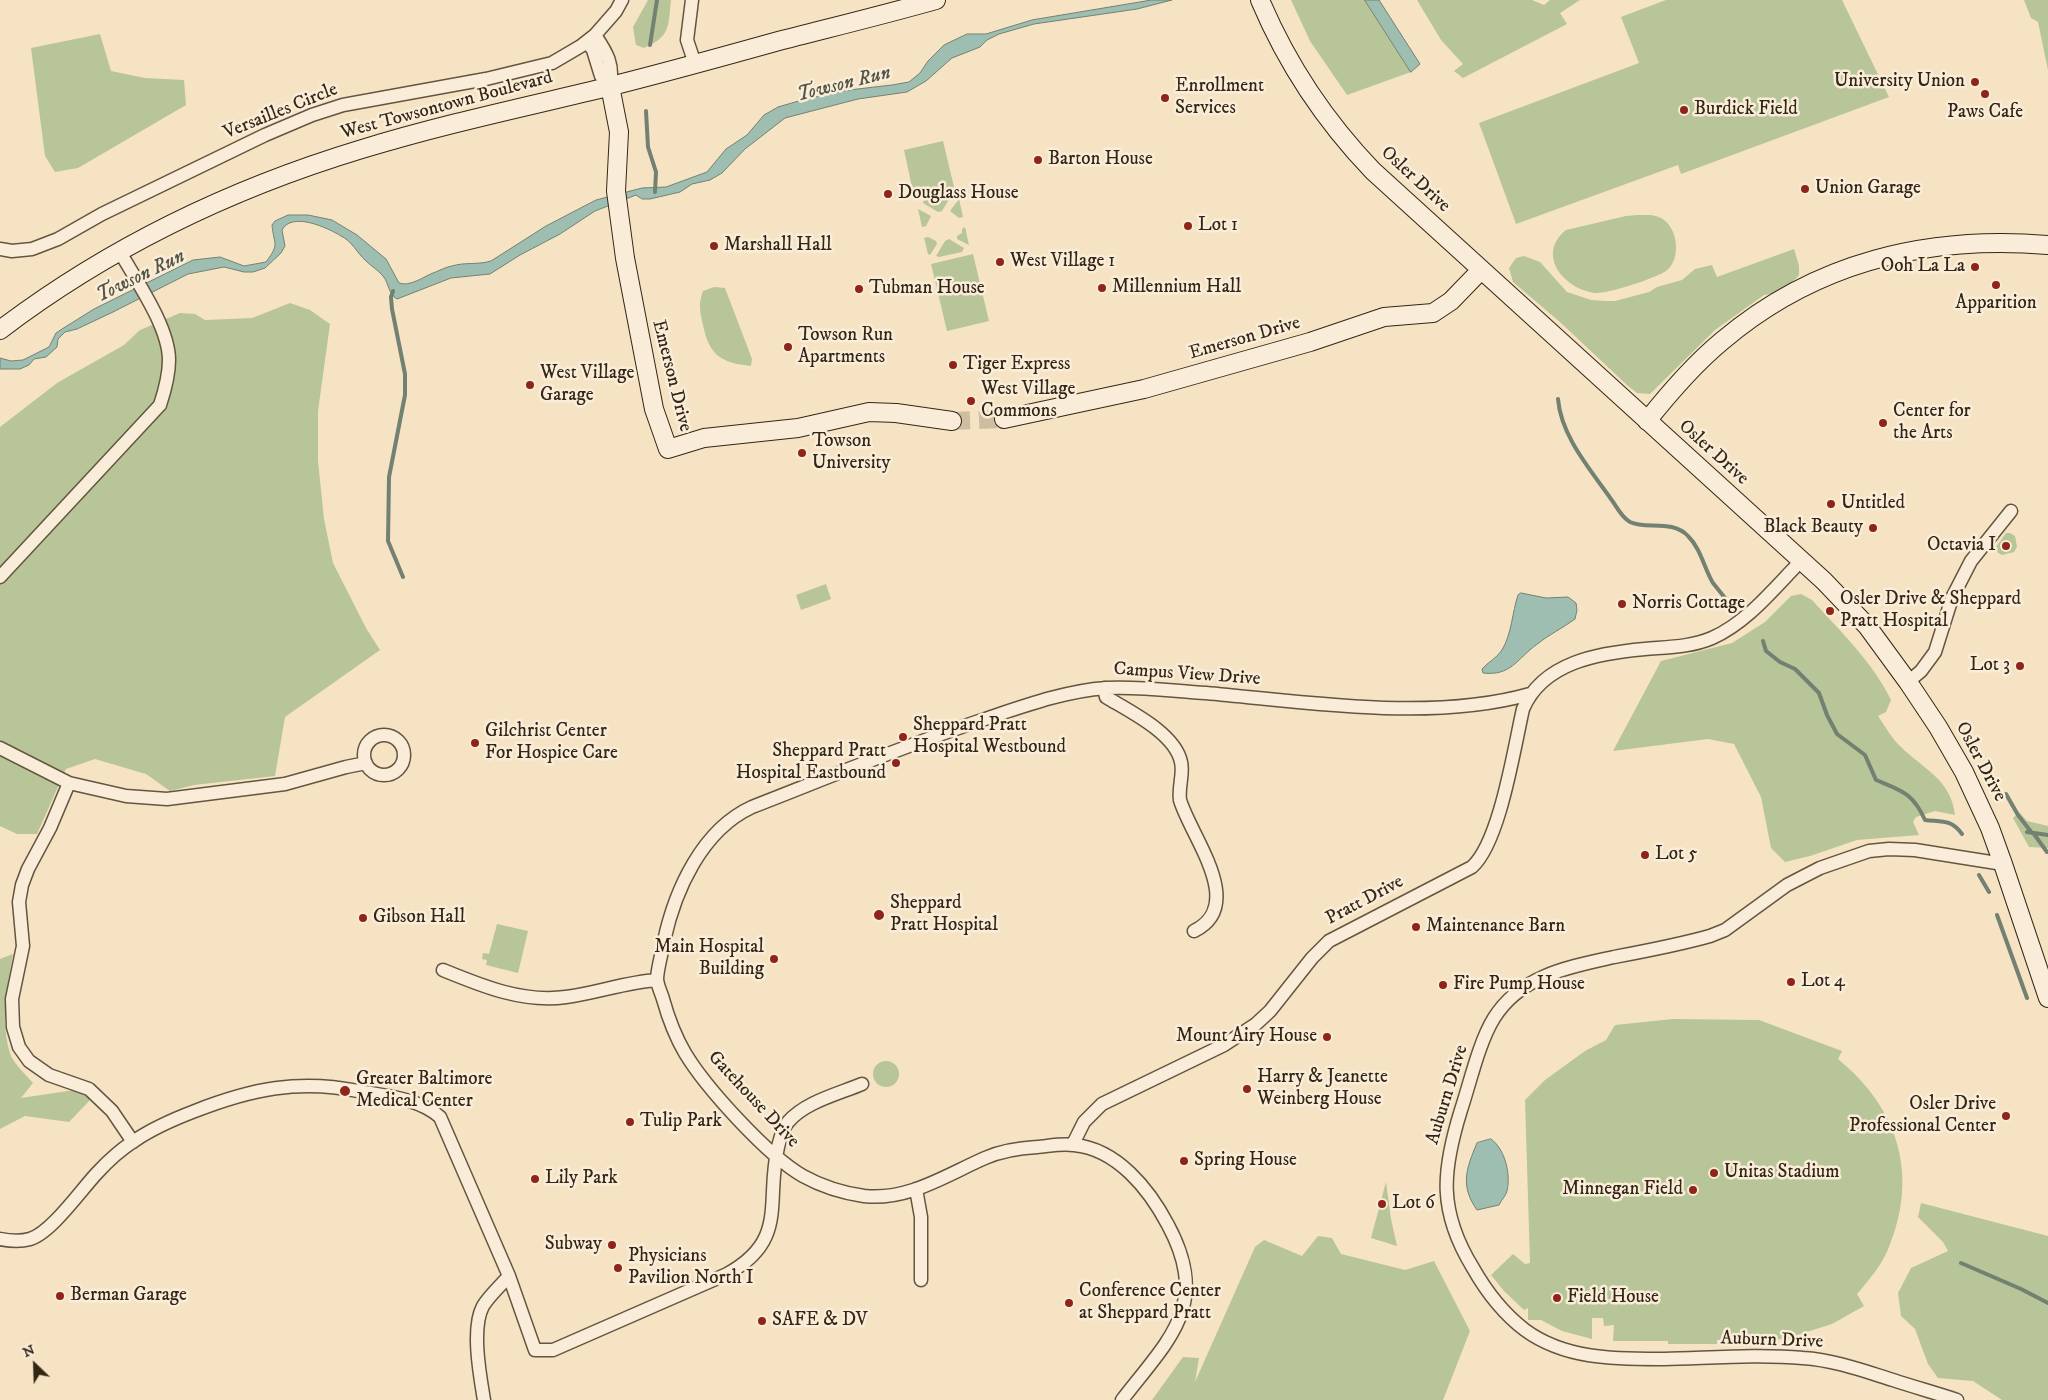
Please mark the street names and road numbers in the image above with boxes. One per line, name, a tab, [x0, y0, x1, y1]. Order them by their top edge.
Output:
street label: West Towsontown Boulevard	[339, 67, 555, 145]
street label: Versailles Circle	[221, 79, 341, 145]
street label: Osler Drive	[1375, 142, 1455, 218]
street label: Emerson Drive	[1187, 312, 1303, 366]
street label: Emerson Drive	[646, 318, 696, 434]
street label: Osler Drive	[1673, 416, 1753, 490]
street label: Campus View Drive	[1113, 658, 1261, 692]
street label: Osler Drive	[1950, 718, 2010, 806]
street label: Pratt Drive	[1322, 871, 1408, 931]
street label: Auburn Drive	[1422, 1043, 1474, 1147]
street label: Gatehouse Drive	[702, 1047, 804, 1153]
street label: Auburn Drive	[1720, 1328, 1824, 1354]

